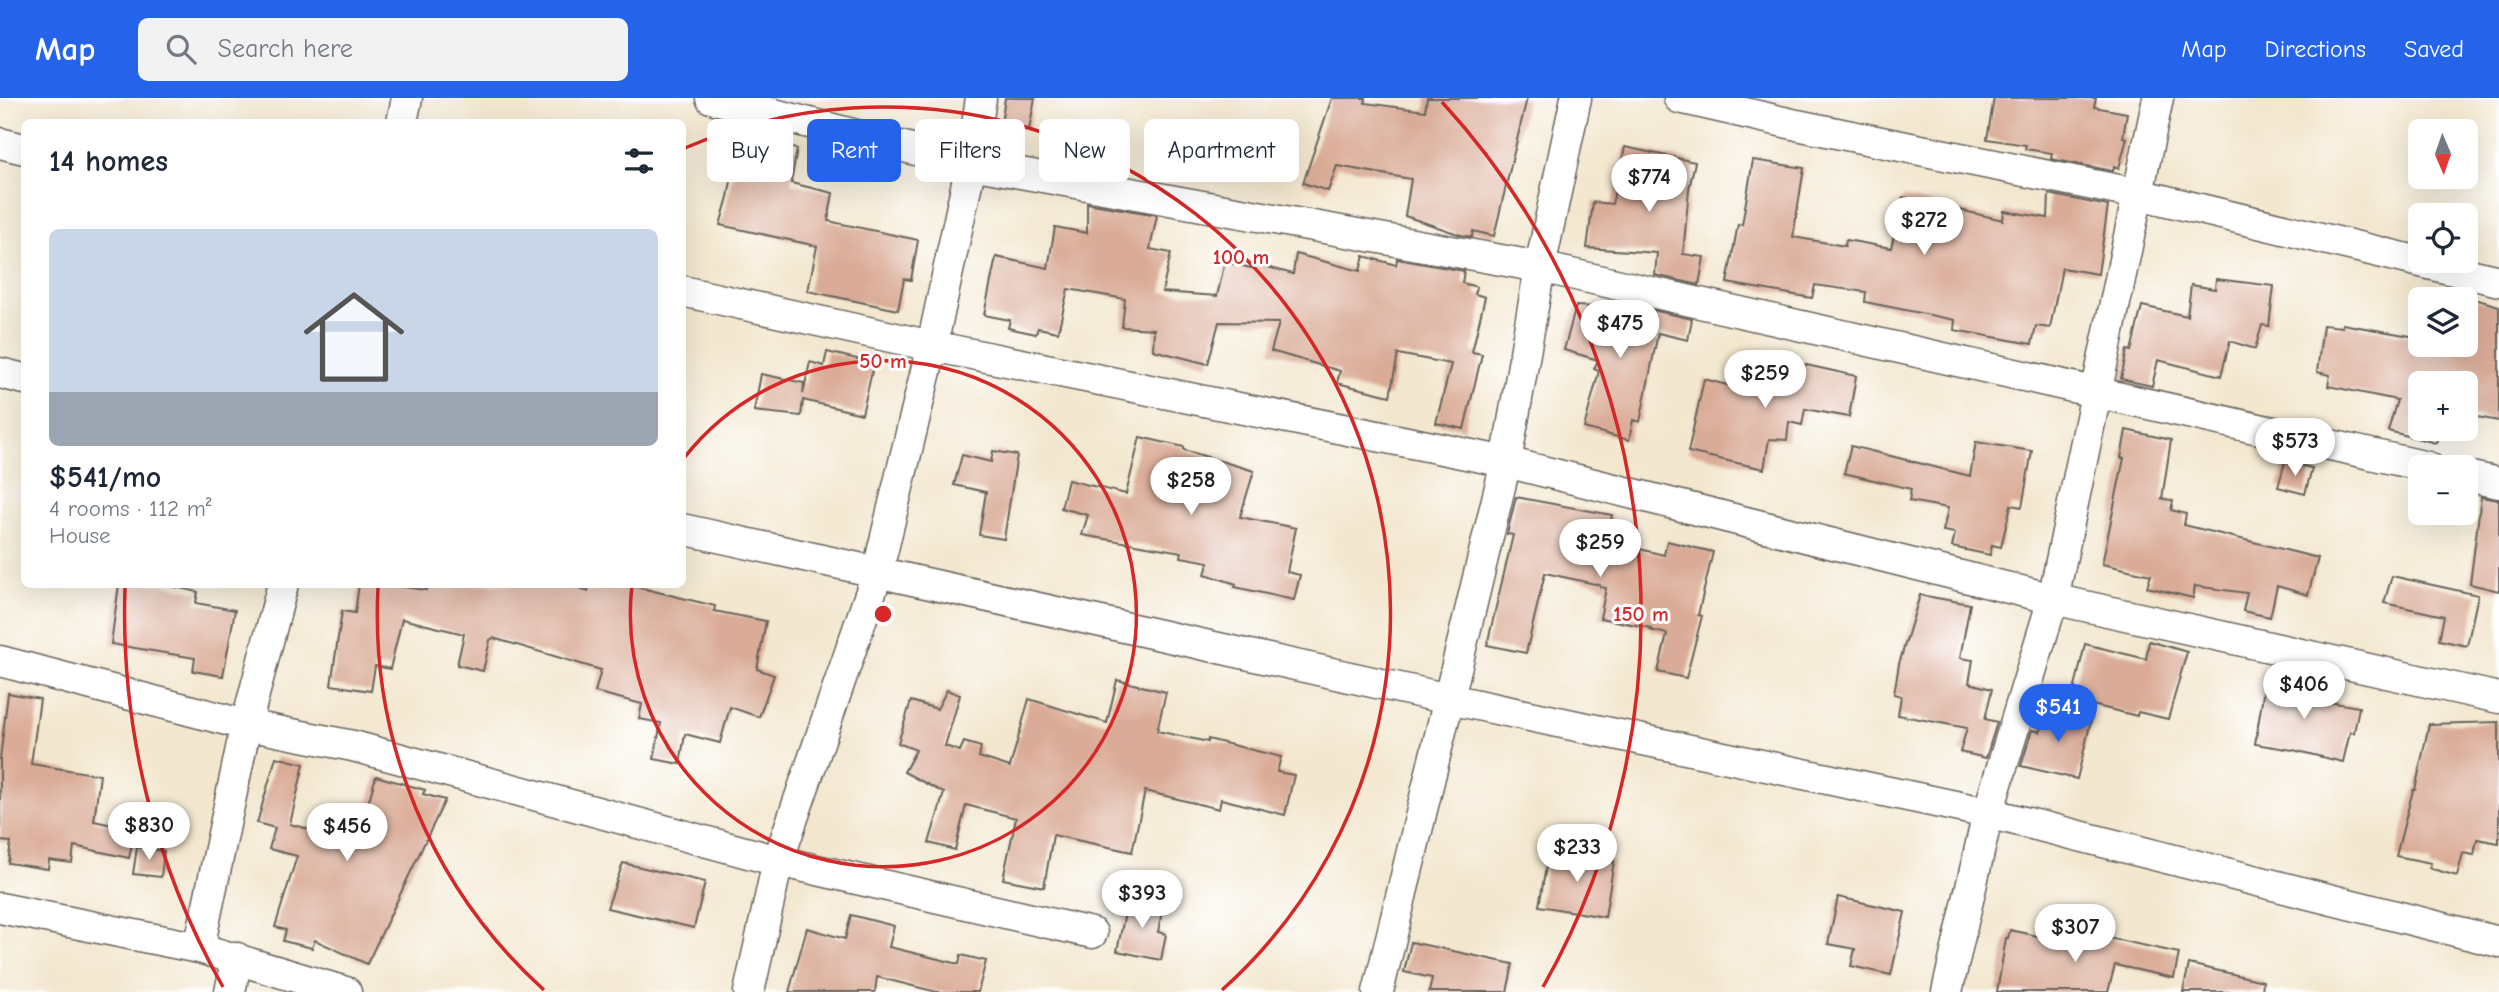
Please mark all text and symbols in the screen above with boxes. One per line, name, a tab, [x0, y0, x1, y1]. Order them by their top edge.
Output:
search box	[138, 18, 628, 81]
text: Map	[35, 30, 96, 68]
icon: search	[162, 30, 200, 68]
text: Search here	[218, 34, 353, 64]
text: Map	[2181, 35, 2227, 63]
text: Directions	[2265, 35, 2366, 63]
text: Saved	[2404, 35, 2464, 63]
chip: Buy	[707, 119, 793, 182]
chip: Rent	[807, 119, 901, 182]
chip: Filters	[915, 119, 1025, 182]
chip: New	[1039, 119, 1130, 182]
chip: Apartment	[1144, 119, 1299, 182]
north arrow	[2408, 119, 2478, 189]
map controls	[2408, 119, 2478, 525]
icon: filters	[620, 142, 658, 180]
text: 14 homes	[49, 144, 168, 179]
pin: $774	[1608, 155, 1690, 214]
text: $774	[1627, 163, 1671, 190]
pin: $272	[1883, 198, 1965, 257]
button: locate	[2408, 203, 2478, 273]
text: $272	[1901, 206, 1947, 233]
text: 100 m	[1213, 245, 1269, 269]
icon: home	[291, 274, 417, 400]
button: layers	[2408, 287, 2478, 357]
pin: $475	[1579, 300, 1661, 360]
text: $475	[1596, 309, 1644, 336]
text: 50 m	[859, 349, 907, 373]
pin: $259	[1724, 350, 1806, 410]
text: $259	[1740, 359, 1790, 386]
button: +	[2408, 371, 2478, 441]
pin: $573	[2254, 418, 2336, 478]
text: $573	[2271, 427, 2319, 454]
button: −	[2408, 455, 2478, 525]
pin: $258	[1150, 458, 1232, 517]
text: $541/mo	[49, 460, 161, 495]
text: $258	[1166, 466, 1216, 493]
text: 4 rooms · 112 m²	[49, 495, 212, 522]
pin: $259	[1559, 519, 1641, 579]
text: House	[49, 522, 111, 549]
text: $259	[1575, 528, 1625, 555]
centre of rings	[871, 602, 895, 626]
text: 150 m	[1613, 602, 1669, 626]
pin: $406	[2263, 662, 2345, 721]
text: $406	[2279, 670, 2329, 697]
pin: $541	[2017, 684, 2099, 744]
text: $541	[2035, 693, 2081, 720]
pin: $830	[108, 802, 190, 862]
pin: $456	[306, 804, 388, 863]
text: $830	[124, 811, 174, 838]
text: $456	[323, 812, 371, 839]
pin: $233	[1536, 824, 1618, 884]
text: $233	[1553, 833, 1601, 860]
pin: $393	[1101, 870, 1183, 930]
text: $393	[1118, 879, 1166, 906]
pin: $307	[2034, 904, 2116, 964]
text: $307	[2051, 913, 2099, 940]

